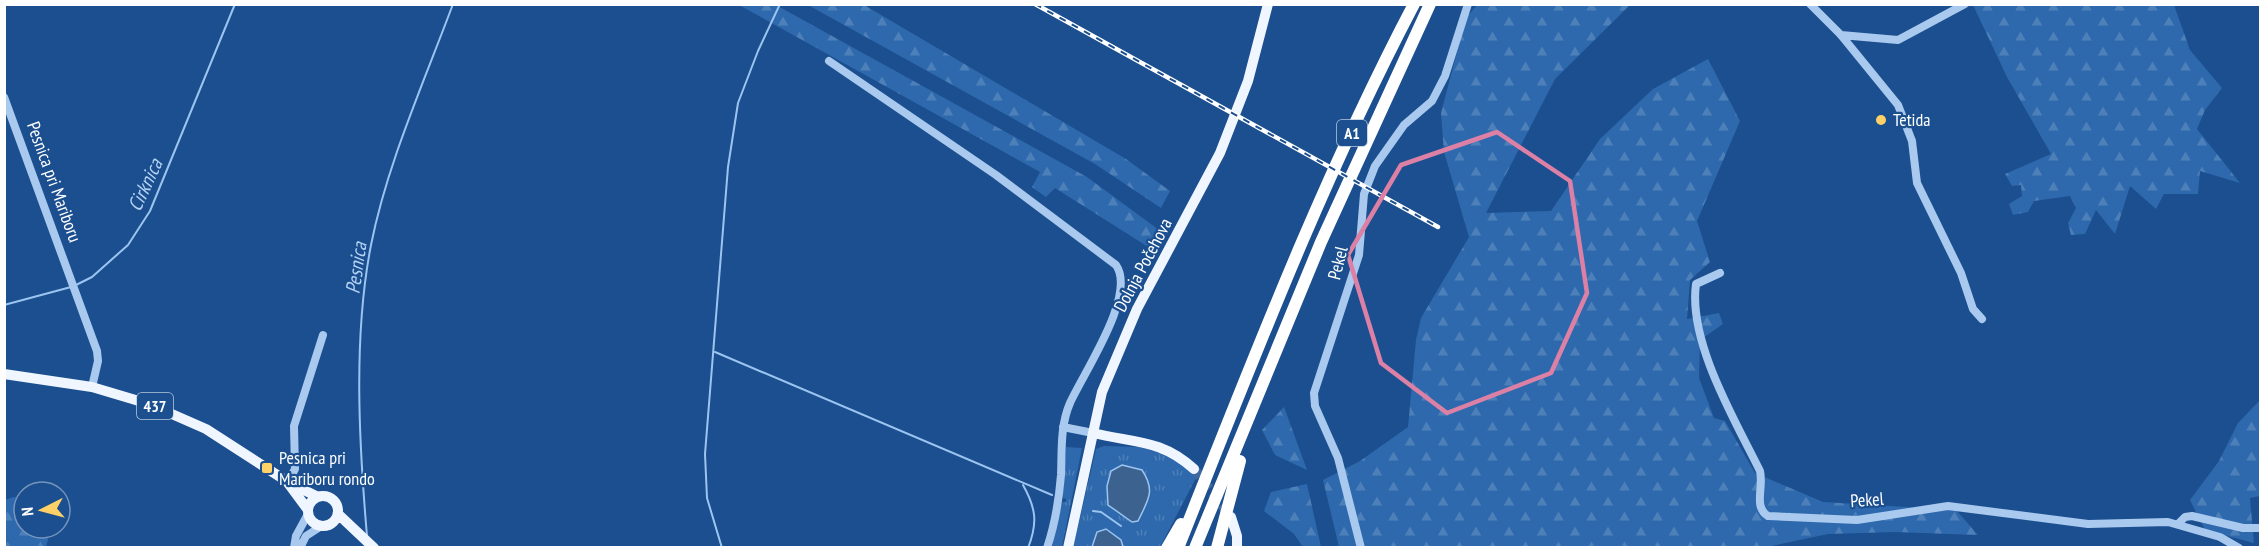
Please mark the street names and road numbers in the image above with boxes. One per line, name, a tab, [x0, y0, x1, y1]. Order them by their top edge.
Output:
street label: Pesnica pri Mariboru	[22, 118, 87, 245]
road number: A1	[1337, 120, 1367, 146]
street label: Dolnja Počehova	[1108, 214, 1177, 316]
street label: Pekel	[1322, 243, 1353, 282]
road number: 437	[137, 393, 173, 419]
street label: Pekel	[1849, 487, 1885, 512]

